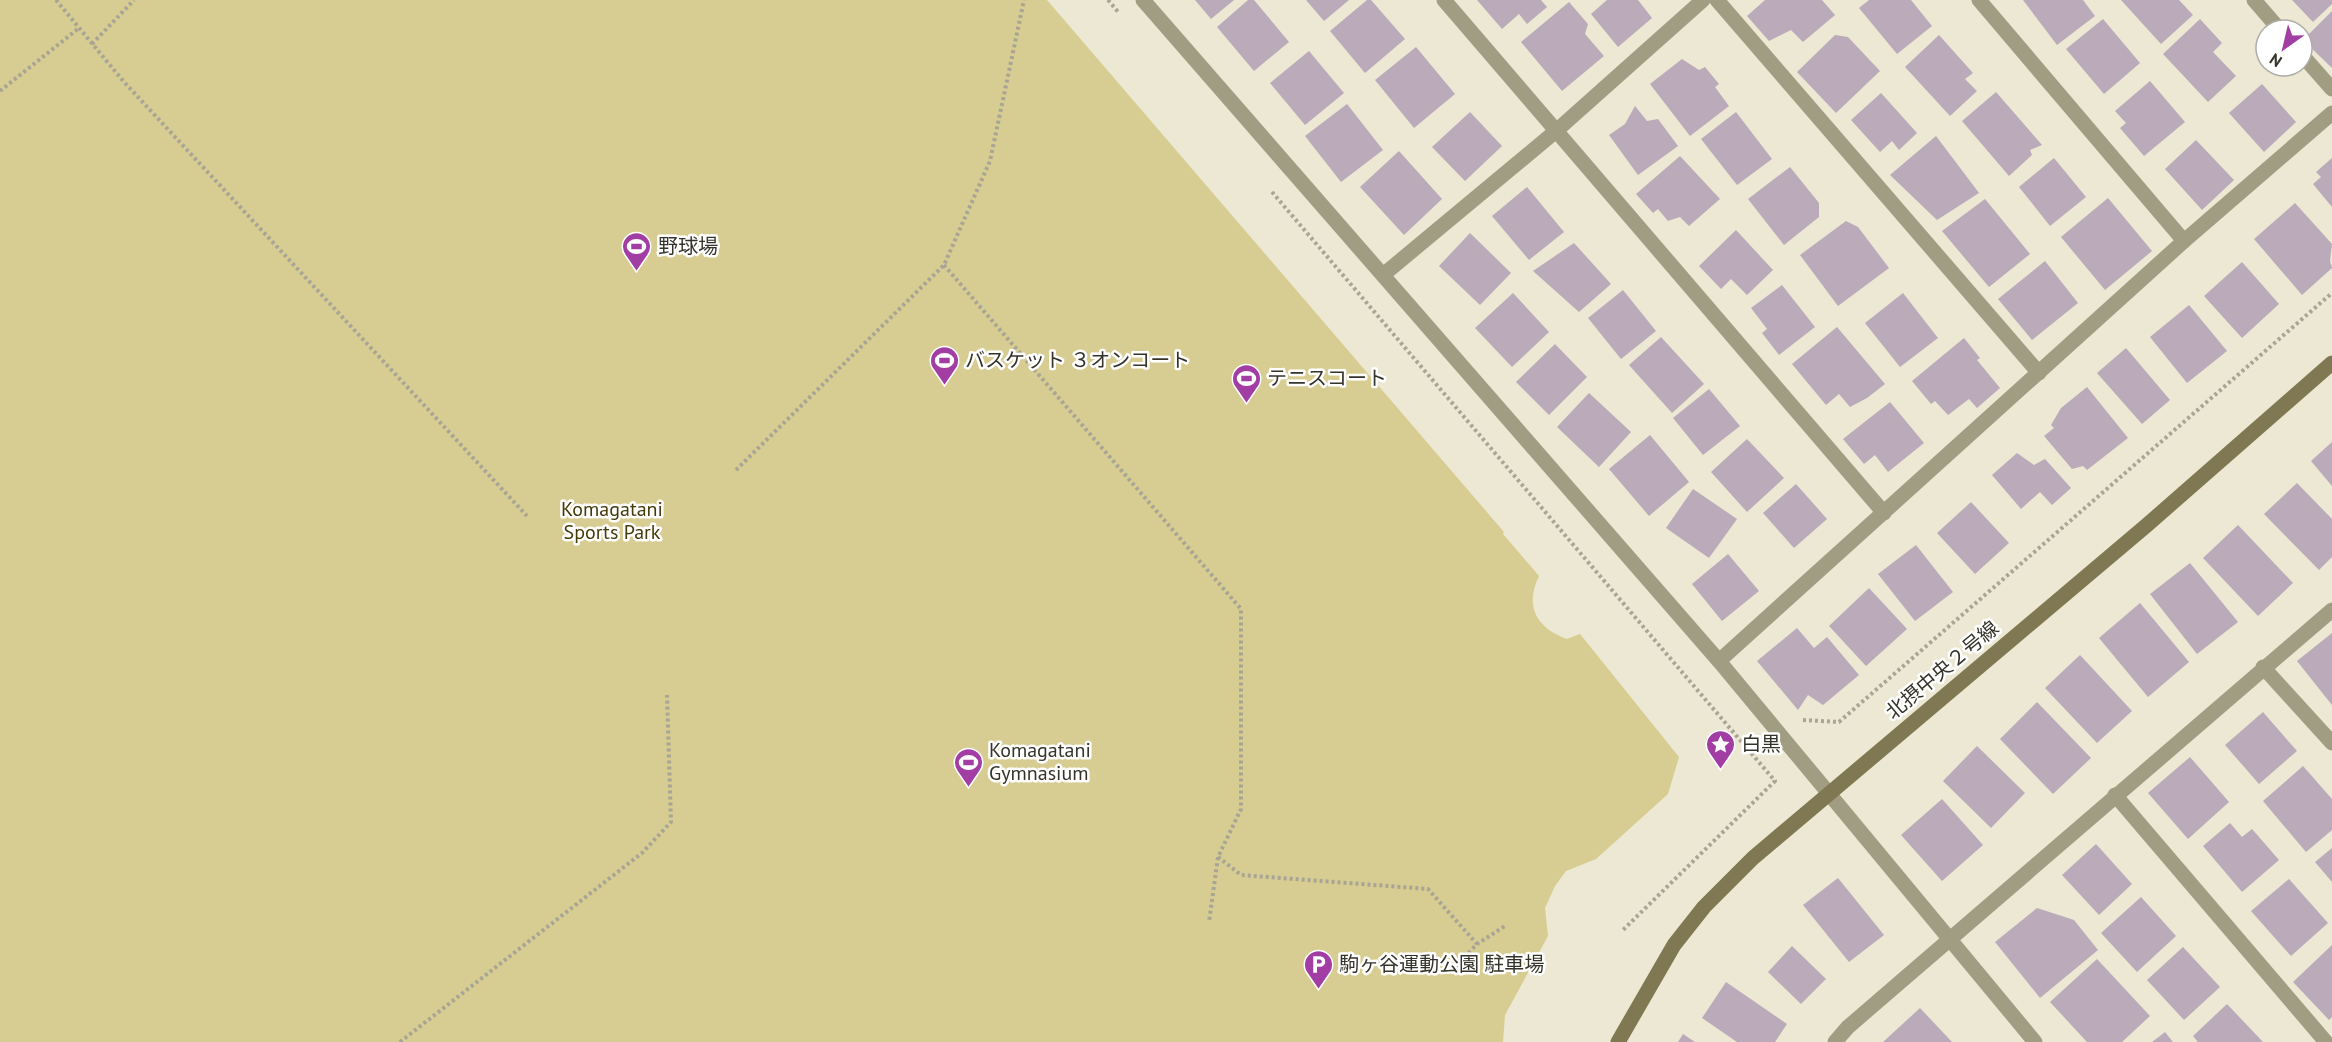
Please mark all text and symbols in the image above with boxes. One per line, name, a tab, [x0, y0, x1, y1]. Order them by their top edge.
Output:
north arrow	[2254, 18, 2314, 78]
text: N	[2266, 49, 2286, 72]
sports icon: 野球場	[621, 230, 653, 272]
place label: 野球場	[658, 233, 718, 259]
sports icon: バスケット ３オンコート	[928, 344, 960, 386]
place label: バスケット ３オンコート	[965, 347, 1190, 373]
sports icon: テニスコート	[1230, 362, 1262, 404]
place label: テニスコート	[1267, 365, 1387, 391]
park label: Komagatani Sports Park	[561, 496, 663, 545]
street label: 北摂中央２号線	[1880, 615, 2004, 725]
place icon: 白黒	[1704, 728, 1736, 770]
place label: 白黒	[1741, 731, 1781, 757]
place label: Komagatani Gymnasium	[989, 737, 1091, 786]
sports icon: Komagatani Gymnasium	[952, 746, 984, 788]
parking icon: 駒ヶ谷運動公園 駐車場	[1302, 948, 1334, 990]
place label: 駒ヶ谷運動公園 駐車場	[1339, 951, 1544, 977]

